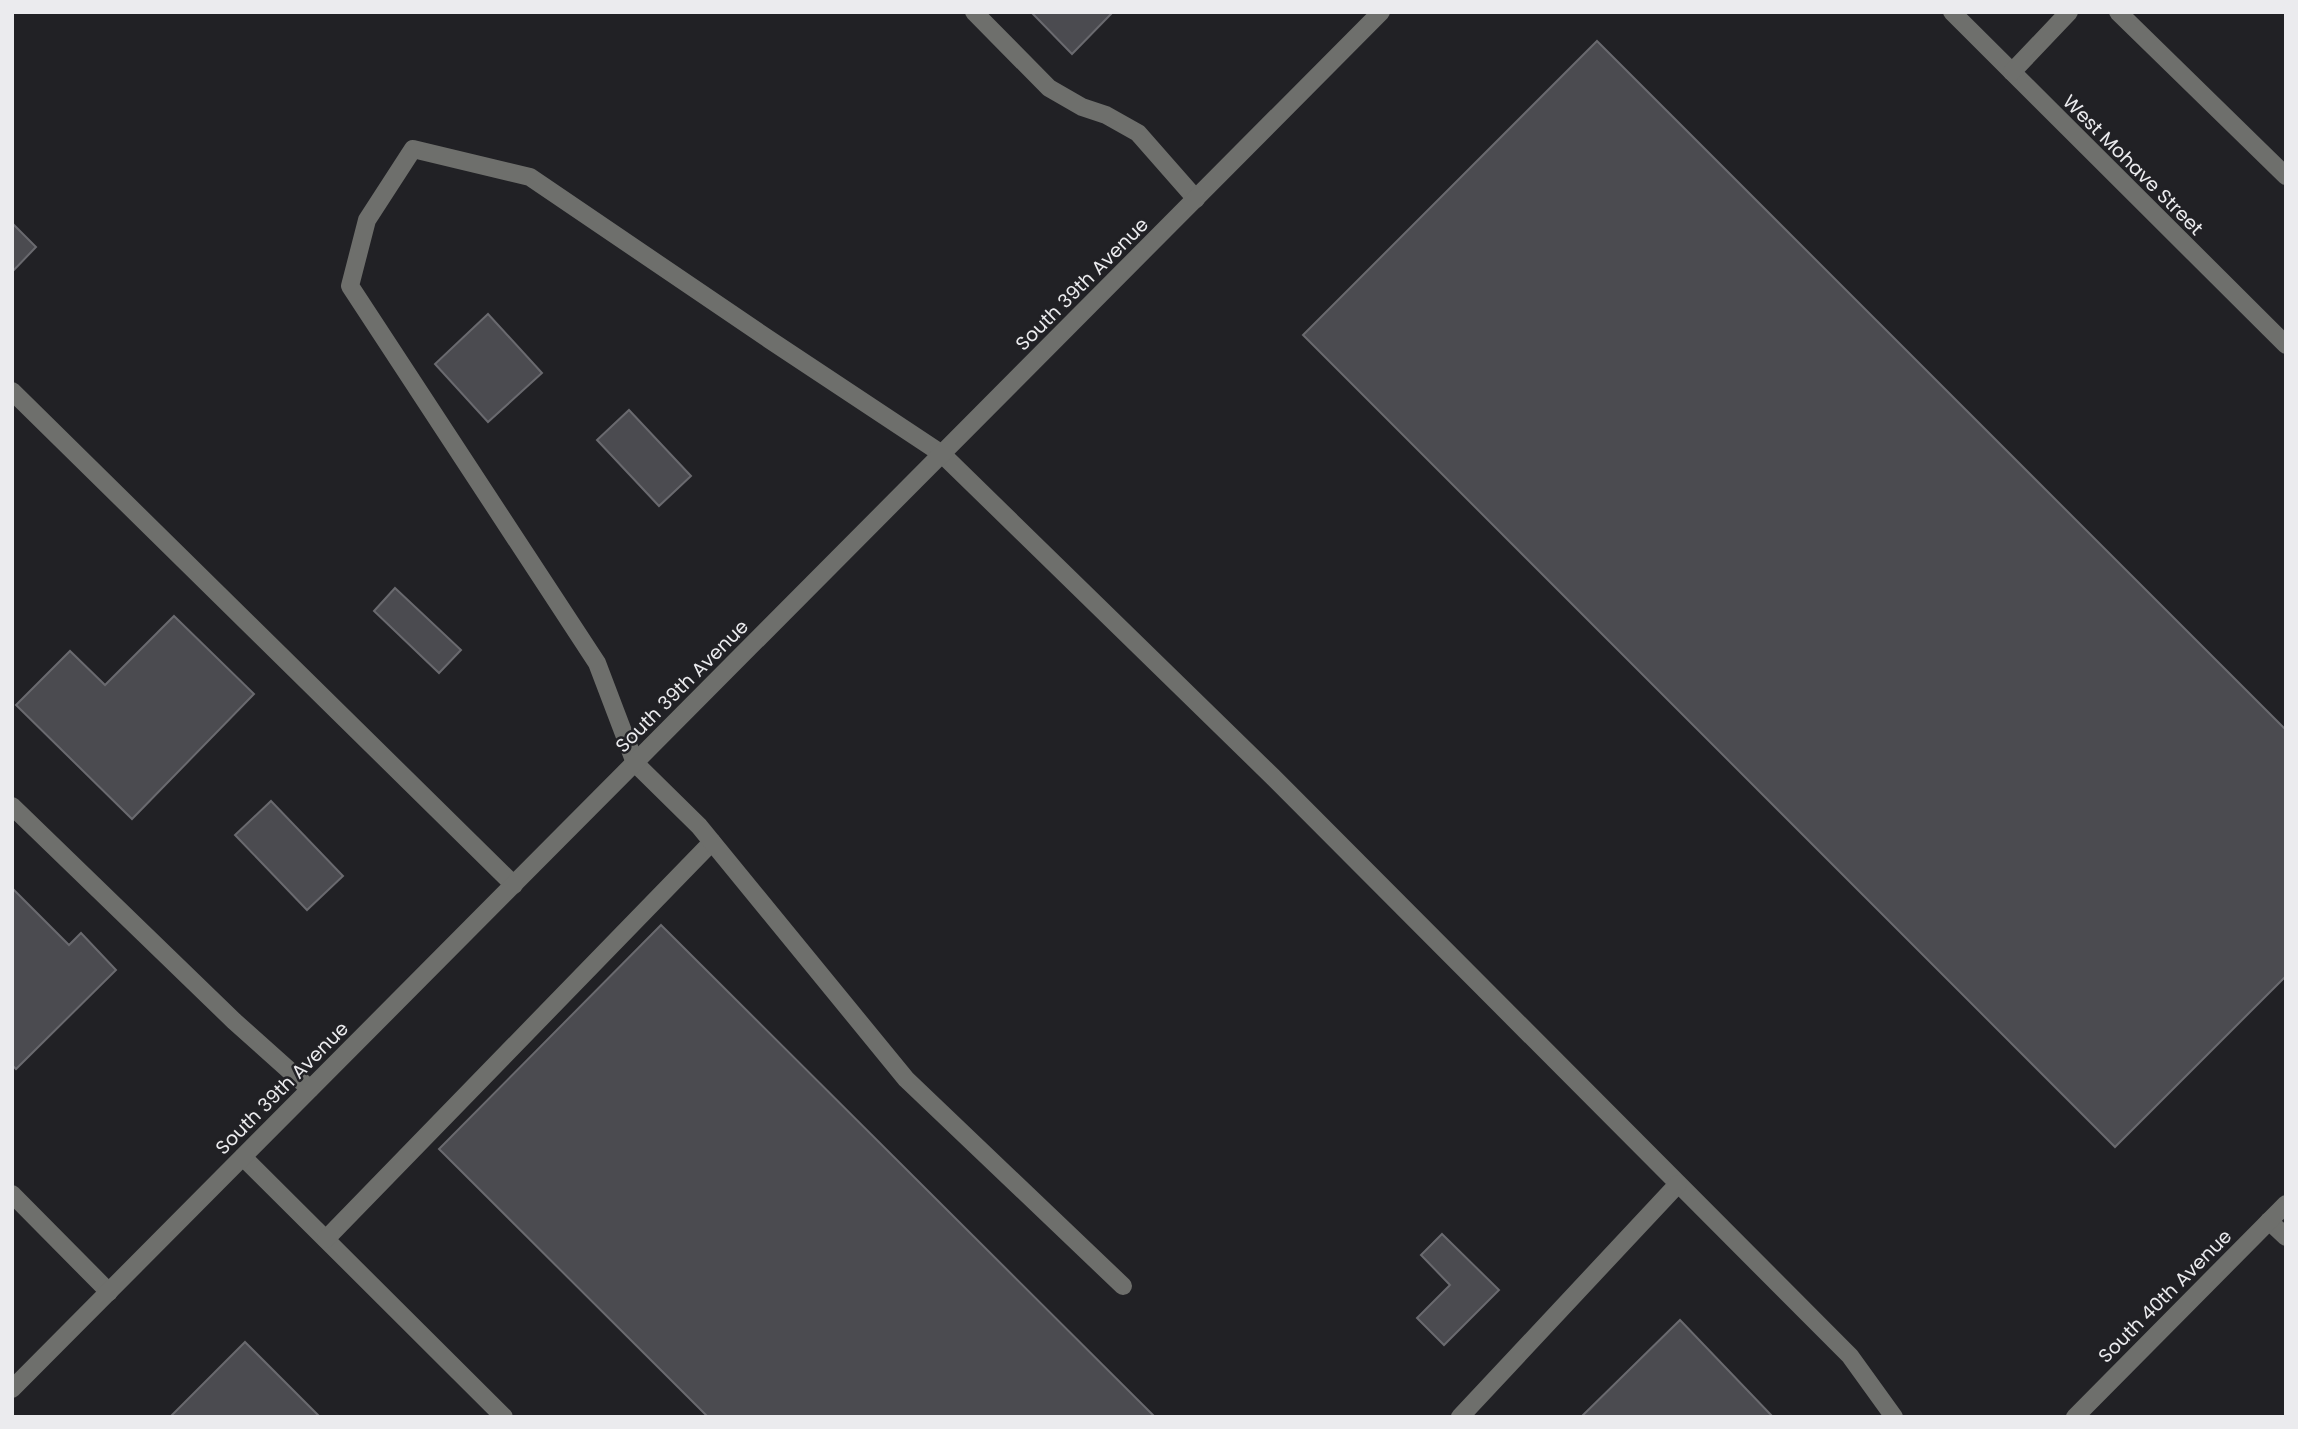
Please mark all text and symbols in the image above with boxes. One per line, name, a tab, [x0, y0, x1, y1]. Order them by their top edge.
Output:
street label: West Mohave Street	[2057, 89, 2209, 241]
street label: South 39th Avenue	[1009, 211, 1155, 357]
street label: South 39th Avenue	[609, 613, 755, 759]
street label: South 39th Avenue	[209, 1015, 355, 1161]
street label: South 40th Avenue	[2092, 1223, 2238, 1369]

